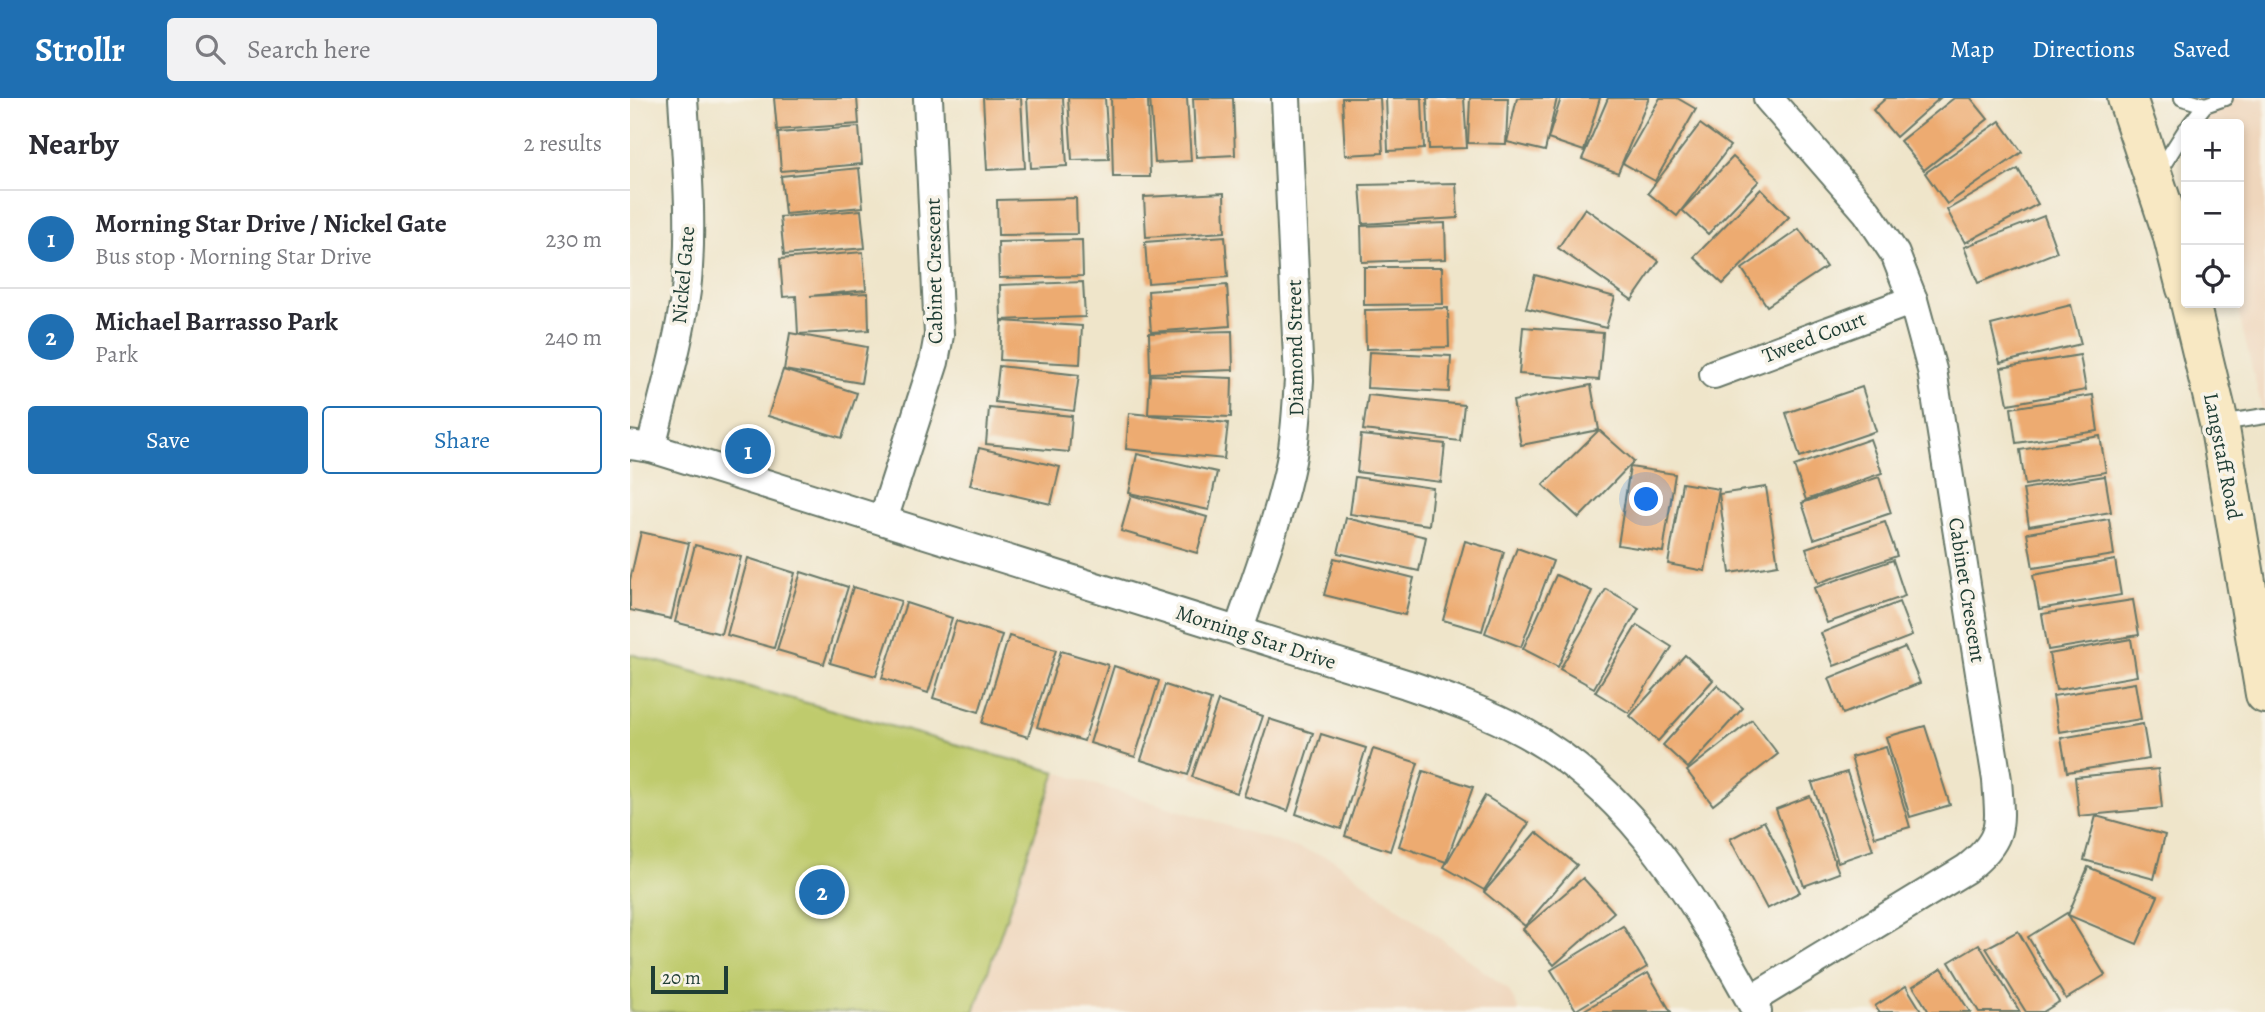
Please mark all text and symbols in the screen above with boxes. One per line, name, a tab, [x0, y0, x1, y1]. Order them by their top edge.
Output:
search box	[167, 18, 657, 81]
text: Strollr	[35, 27, 125, 72]
icon: search	[191, 30, 229, 68]
text: Search here	[247, 32, 371, 67]
text: Map	[1950, 33, 1994, 65]
text: Directions	[2032, 33, 2135, 65]
text: Saved	[2173, 33, 2230, 65]
map controls	[2181, 119, 2244, 308]
button: +	[2181, 119, 2244, 182]
text: Nearby	[28, 124, 119, 164]
text: 2 results	[524, 128, 602, 159]
button: −	[2181, 182, 2244, 245]
street label: Cabinet Crescent	[919, 198, 949, 344]
text: Morning Star Drive / Nickel Gate	[95, 206, 447, 241]
text: 1	[47, 224, 55, 255]
text: 230 m	[546, 224, 602, 255]
street label: Nickel Gate	[665, 225, 701, 325]
text: Bus stop · Morning Star Drive	[95, 241, 372, 272]
button: locate	[2181, 245, 2244, 308]
street label: Diamond Street	[1280, 279, 1310, 417]
text: Michael Barrasso Park	[95, 304, 338, 339]
street label: Tweed Court	[1758, 304, 1870, 370]
text: 2	[45, 322, 57, 353]
text: 240 m	[545, 322, 602, 353]
text: Park	[95, 339, 138, 370]
street label: Langstaff Road	[2197, 390, 2249, 523]
button: Save	[28, 406, 308, 474]
button: Share	[322, 406, 602, 474]
pin: 1	[725, 425, 771, 477]
your location	[1629, 482, 1663, 516]
street label: Cabinet Crescent	[1942, 516, 1992, 665]
street label: Morning Star Drive	[1172, 598, 1340, 676]
pin: 2	[799, 866, 845, 918]
scale bar	[651, 963, 728, 995]
text: 20 m	[662, 965, 701, 991]

